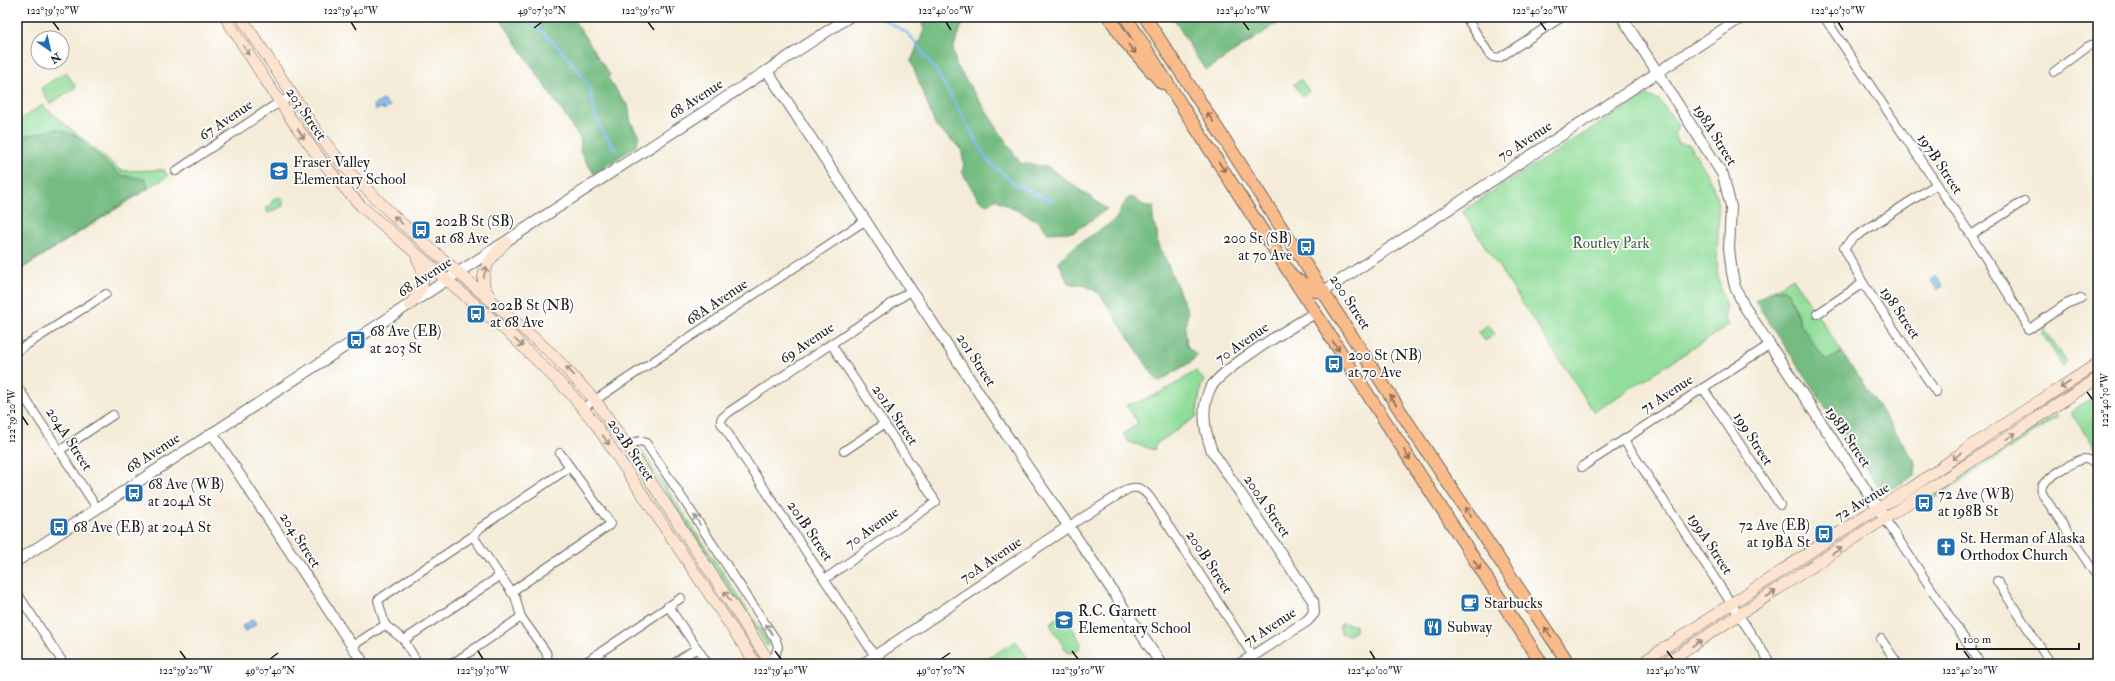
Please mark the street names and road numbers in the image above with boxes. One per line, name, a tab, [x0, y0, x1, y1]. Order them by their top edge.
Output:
street label: 68 Avenue	[665, 74, 727, 124]
street label: 203 Street	[281, 84, 331, 144]
street label: 67 Avenue	[195, 95, 257, 145]
street label: 198A Street	[1689, 101, 1741, 169]
street label: 70 Avenue	[1494, 116, 1556, 166]
street label: 197B Street	[1913, 130, 1967, 198]
street label: 68 Avenue	[394, 252, 456, 302]
street label: 200 Street	[1325, 271, 1375, 333]
street label: 68A Avenue	[682, 274, 752, 330]
street label: 198 Street	[1876, 283, 1925, 343]
street label: 69 Avenue	[776, 318, 838, 368]
street label: 70 Avenue	[1212, 318, 1272, 368]
street label: 201 Street	[952, 330, 1000, 390]
street label: 71 Avenue	[1637, 370, 1697, 418]
street label: 201A Street	[868, 381, 922, 449]
street label: 198B Street	[1821, 403, 1875, 471]
street label: 204A Street	[41, 404, 97, 475]
street label: 199 Street	[1729, 409, 1777, 469]
street label: 202B Street	[603, 415, 659, 485]
street label: 68 Avenue	[122, 428, 184, 478]
street label: 200A Street	[1239, 471, 1295, 541]
street label: 72 Avenue	[1831, 478, 1893, 526]
street label: 201B Street	[783, 497, 837, 565]
street label: 70 Avenue	[842, 503, 902, 553]
street label: 204 Street	[275, 509, 325, 572]
street label: 199A Street	[1683, 510, 1737, 578]
street label: 200B Street	[1181, 527, 1237, 598]
street label: 70A Avenue	[956, 532, 1026, 588]
street label: 71 Avenue	[1240, 603, 1300, 651]

